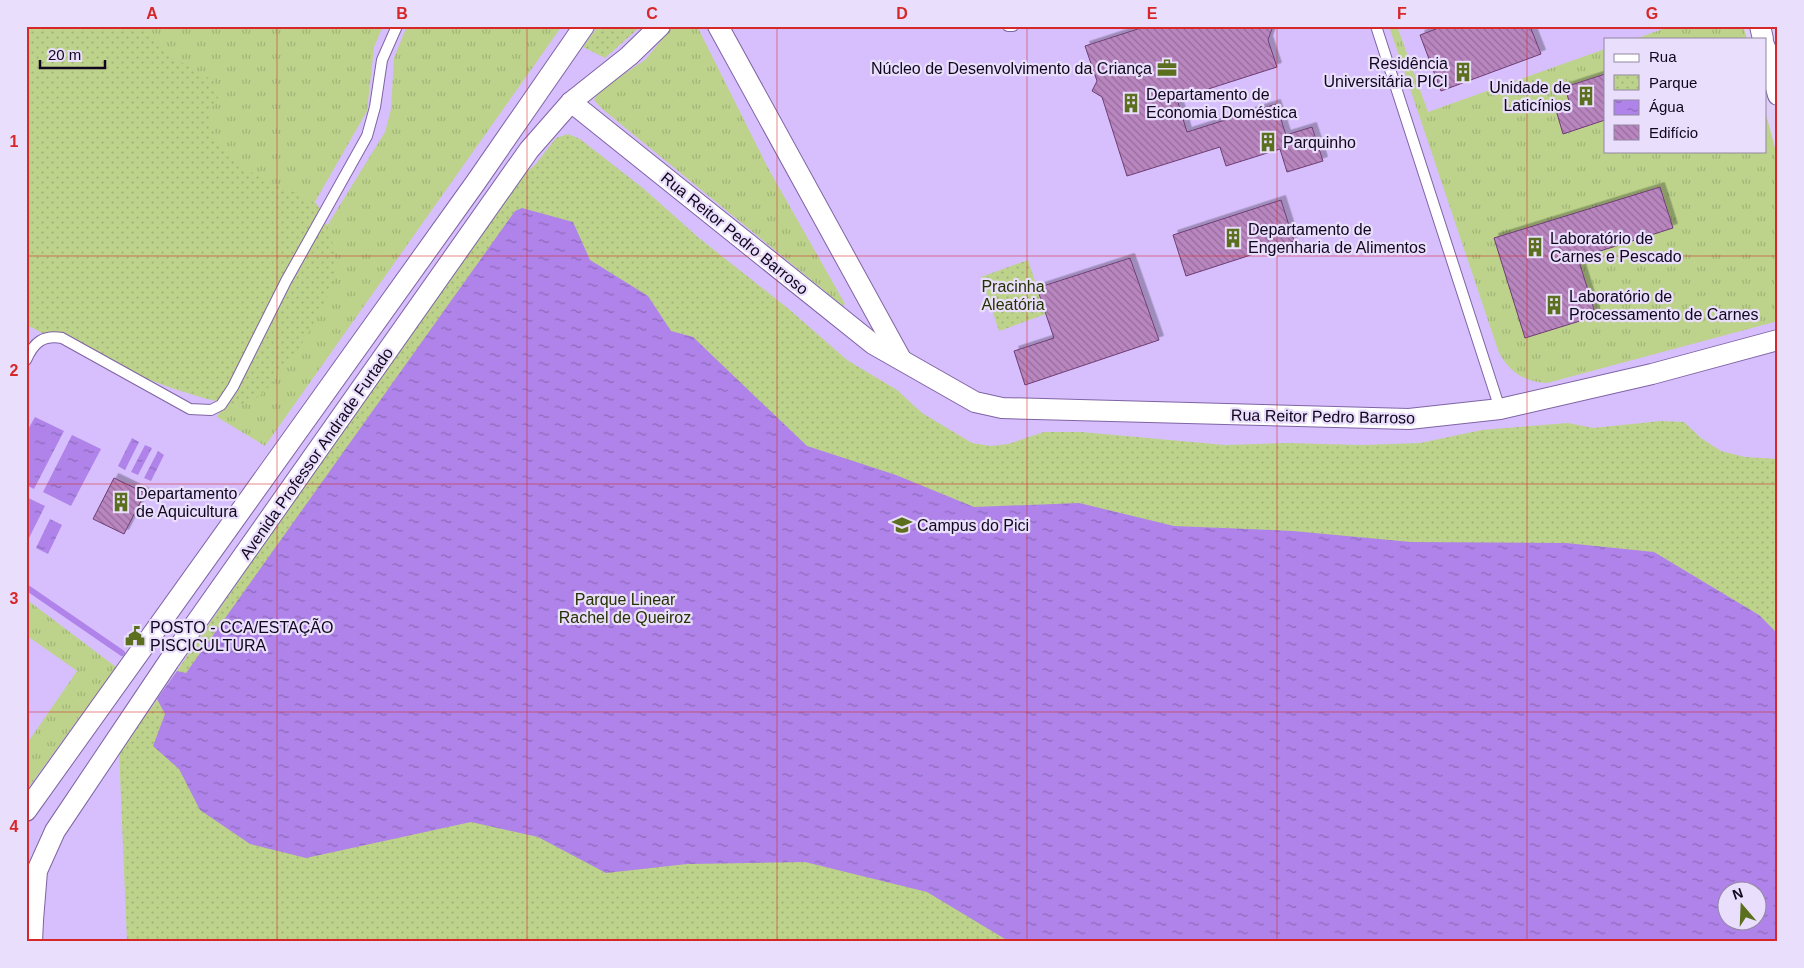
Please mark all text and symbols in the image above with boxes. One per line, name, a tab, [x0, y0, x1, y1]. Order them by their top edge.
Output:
text: A	[146, 5, 158, 22]
text: B	[396, 5, 408, 22]
text: C	[646, 5, 658, 22]
text: D	[896, 5, 908, 22]
text: E	[1147, 5, 1158, 22]
text: F	[1397, 5, 1407, 22]
text: G	[1646, 5, 1658, 22]
scale bar	[40, 38, 105, 70]
legend	[1604, 38, 1766, 152]
text: 20 m	[48, 46, 81, 63]
text: Rua	[1649, 48, 1677, 65]
place label: Residência Universitária PICI	[1324, 55, 1448, 90]
office icon: Núcleo de Desenvolvimento da Criança	[1156, 57, 1178, 79]
place label: Núcleo de Desenvolvimento da Criança	[871, 60, 1152, 77]
building icon: Residência Universitária PICI	[1452, 61, 1474, 83]
text: Parque	[1649, 74, 1697, 91]
place label: Unidade de Laticínios	[1489, 79, 1571, 114]
building icon: Unidade de Laticínios	[1575, 85, 1597, 107]
place label: Departamento de Economia Doméstica	[1146, 86, 1297, 121]
building icon: Departamento de Economia Doméstica	[1120, 92, 1142, 114]
text: Água	[1649, 98, 1685, 115]
text: Edifício	[1649, 124, 1698, 141]
building icon: Parquinho	[1257, 131, 1279, 153]
text: 1	[10, 133, 19, 150]
place label: Parquinho	[1283, 134, 1356, 151]
street label: Rua Reitor Pedro Barroso	[658, 169, 812, 298]
place label: Departamento de Engenharia de Alimentos	[1248, 221, 1426, 256]
building icon: Departamento de Engenharia de Alimentos	[1222, 227, 1244, 249]
place label: Laboratório de Carnes e Pescado	[1550, 230, 1682, 265]
building icon: Laboratório de Carnes e Pescado	[1524, 236, 1546, 258]
park label: Pracinha Aleatória	[981, 278, 1045, 313]
place label: Laboratório de Processamento de Carnes	[1569, 288, 1758, 323]
building icon: Laboratório de Processamento de Carnes	[1543, 294, 1565, 316]
street label: Avenida Professor Andrade Furtado	[237, 344, 396, 562]
text: 2	[10, 362, 19, 379]
street label: Rua Reitor Pedro Barroso	[1231, 406, 1415, 427]
place label: Departamento de Aquicultura	[136, 485, 238, 520]
building icon: Departamento de Aquicultura	[110, 491, 132, 513]
school or university icon: Campus do Pici	[891, 514, 913, 536]
place label: Campus do Pici	[917, 517, 1029, 534]
text: 3	[10, 590, 19, 607]
park label: Parque Linear Rachel de Queiroz	[559, 591, 691, 626]
place label: POSTO - CCA/ESTAÇÃO PISCICULTURA	[150, 617, 333, 654]
public building icon: POSTO - CCA/ESTAÇÃO PISCICULTURA	[124, 625, 146, 647]
text: 4	[10, 818, 19, 835]
north arrow	[1716, 880, 1766, 930]
text: N	[1730, 884, 1745, 903]

